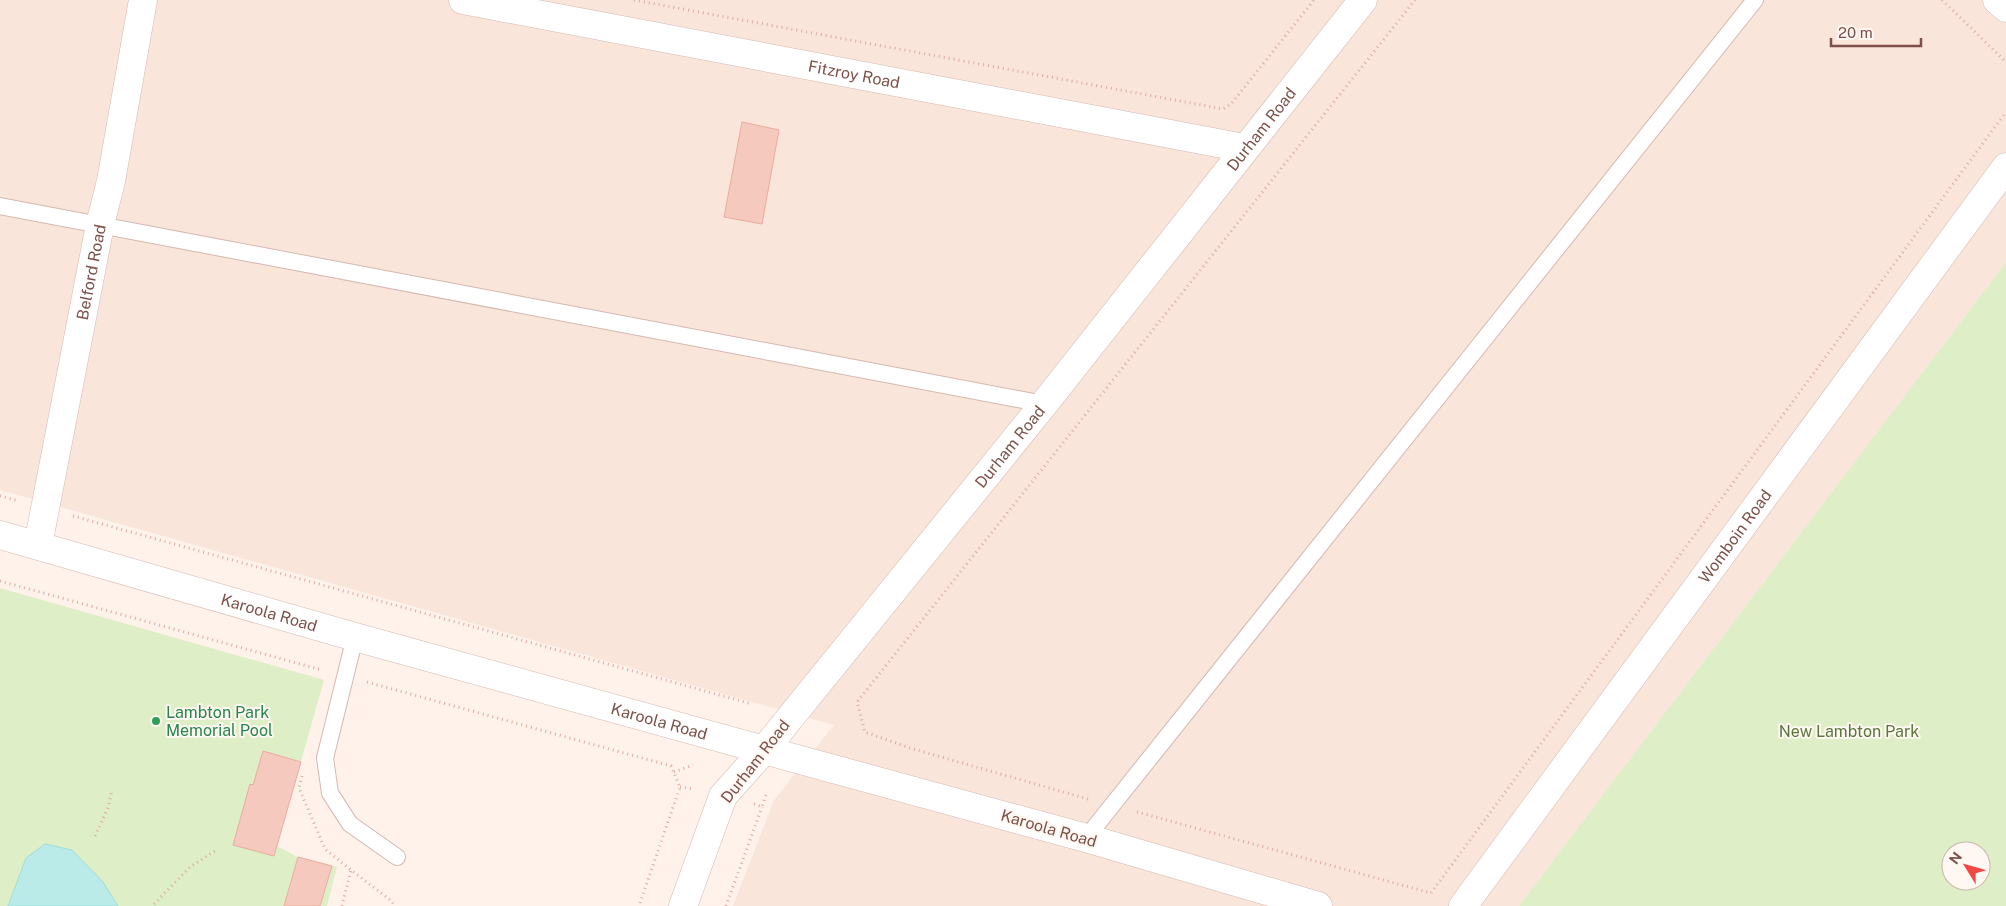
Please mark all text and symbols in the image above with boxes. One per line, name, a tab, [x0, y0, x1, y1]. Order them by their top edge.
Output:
scale bar	[1831, 15, 1921, 47]
text: 20 m	[1838, 24, 1873, 41]
street label: Fitzroy Road	[807, 57, 901, 93]
street label: Durham Road	[1223, 84, 1300, 175]
street label: Belford Road	[73, 223, 110, 322]
street label: Durham Road	[971, 402, 1049, 492]
street label: Womboin Road	[1695, 486, 1776, 587]
street label: Karoola Road	[219, 590, 319, 636]
street label: Karoola Road	[609, 699, 710, 744]
place label: Lambton Park Memorial Pool	[166, 703, 273, 740]
marker: Lambton Park Memorial Pool	[150, 715, 162, 727]
street label: Durham Road	[717, 716, 794, 807]
park label: New Lambton Park	[1779, 722, 1919, 741]
street label: Karoola Road	[999, 806, 1099, 851]
north arrow	[1941, 841, 1991, 891]
text: N	[1946, 849, 1965, 867]

